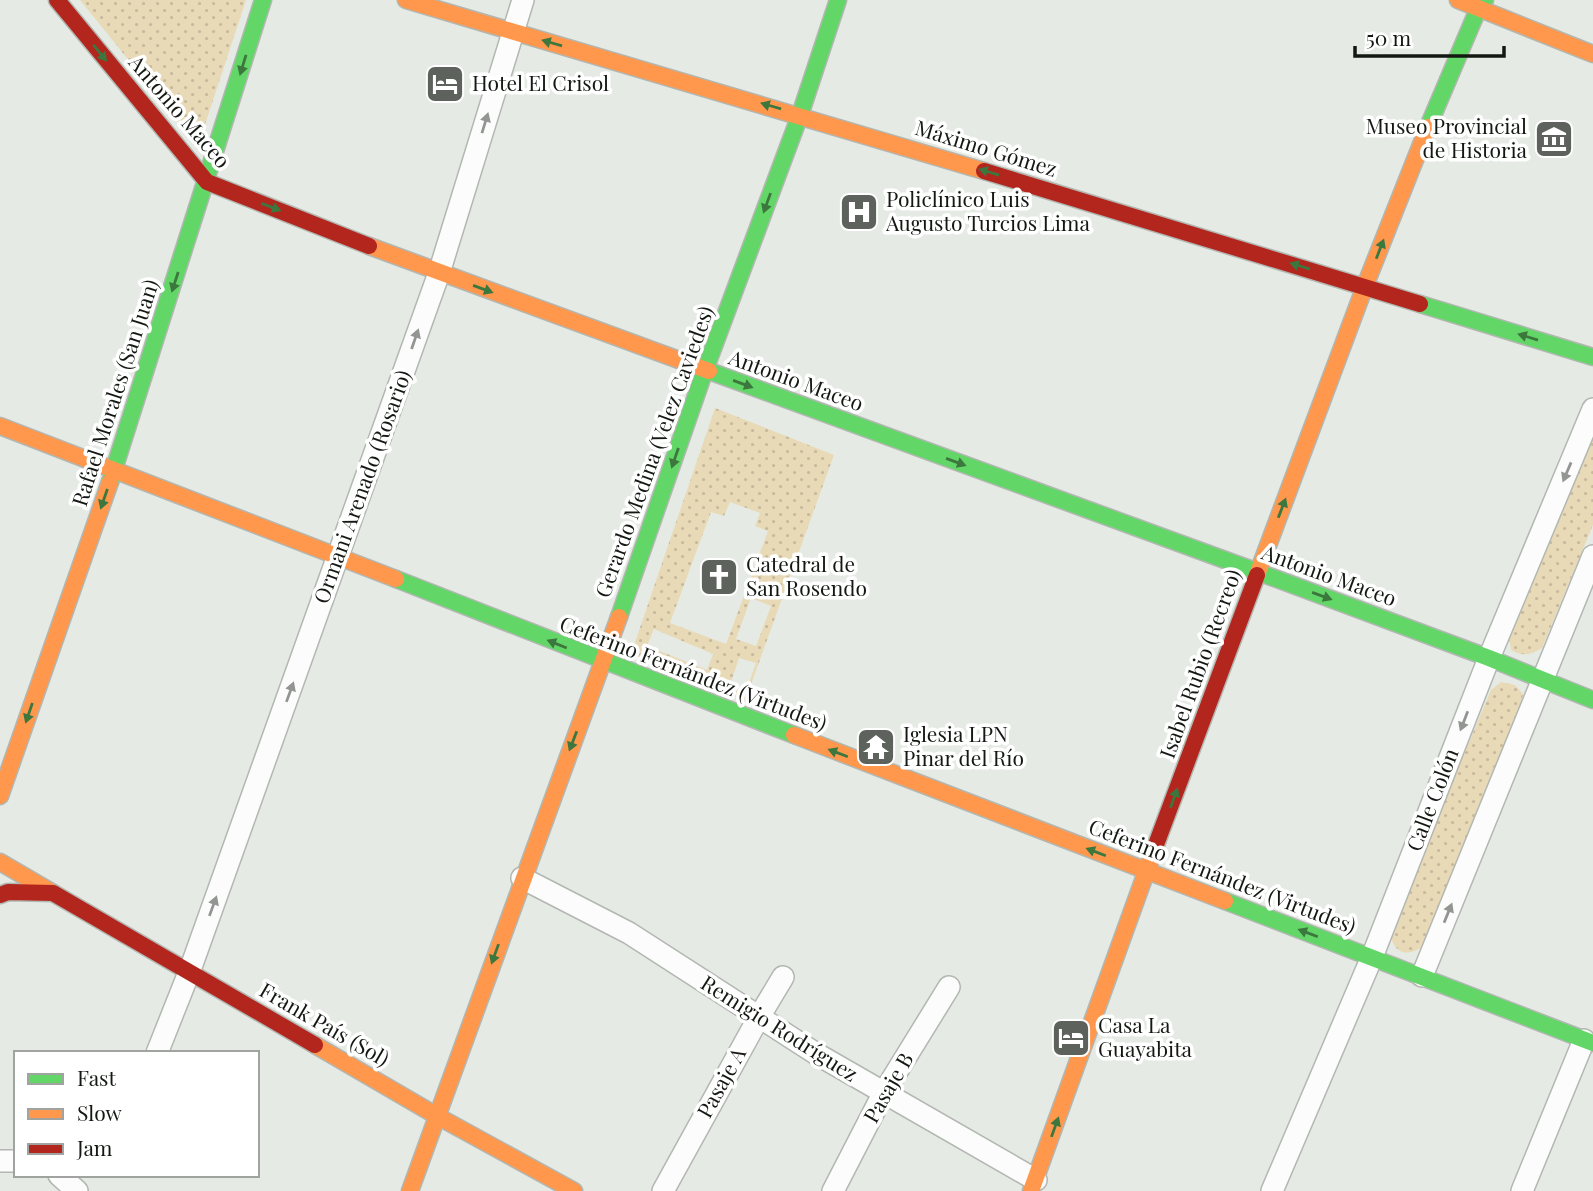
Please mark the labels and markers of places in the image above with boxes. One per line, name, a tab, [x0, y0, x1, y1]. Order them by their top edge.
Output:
hotel icon: Hotel El Crisol	[424, 63, 466, 105]
place label: Hotel El Crisol	[472, 68, 609, 96]
place label: Museo Provincial de Historia	[1366, 111, 1528, 163]
museum icon: Museo Provincial de Historia	[1533, 118, 1575, 160]
place label: Policlínico Luis Augusto Turcios Lima	[885, 184, 1090, 236]
hospital icon: Policlínico Luis Augusto Turcios Lima	[838, 191, 880, 233]
place label: Catedral de San Rosendo	[746, 549, 867, 601]
church icon: Catedral de San Rosendo	[698, 556, 740, 598]
place label: Iglesia LPN Pinar del Río	[903, 719, 1024, 771]
temple icon: Iglesia LPN Pinar del Río	[855, 726, 897, 768]
place label: Casa La Guayabita	[1098, 1010, 1193, 1062]
hotel icon: Casa La Guayabita	[1050, 1017, 1092, 1059]

